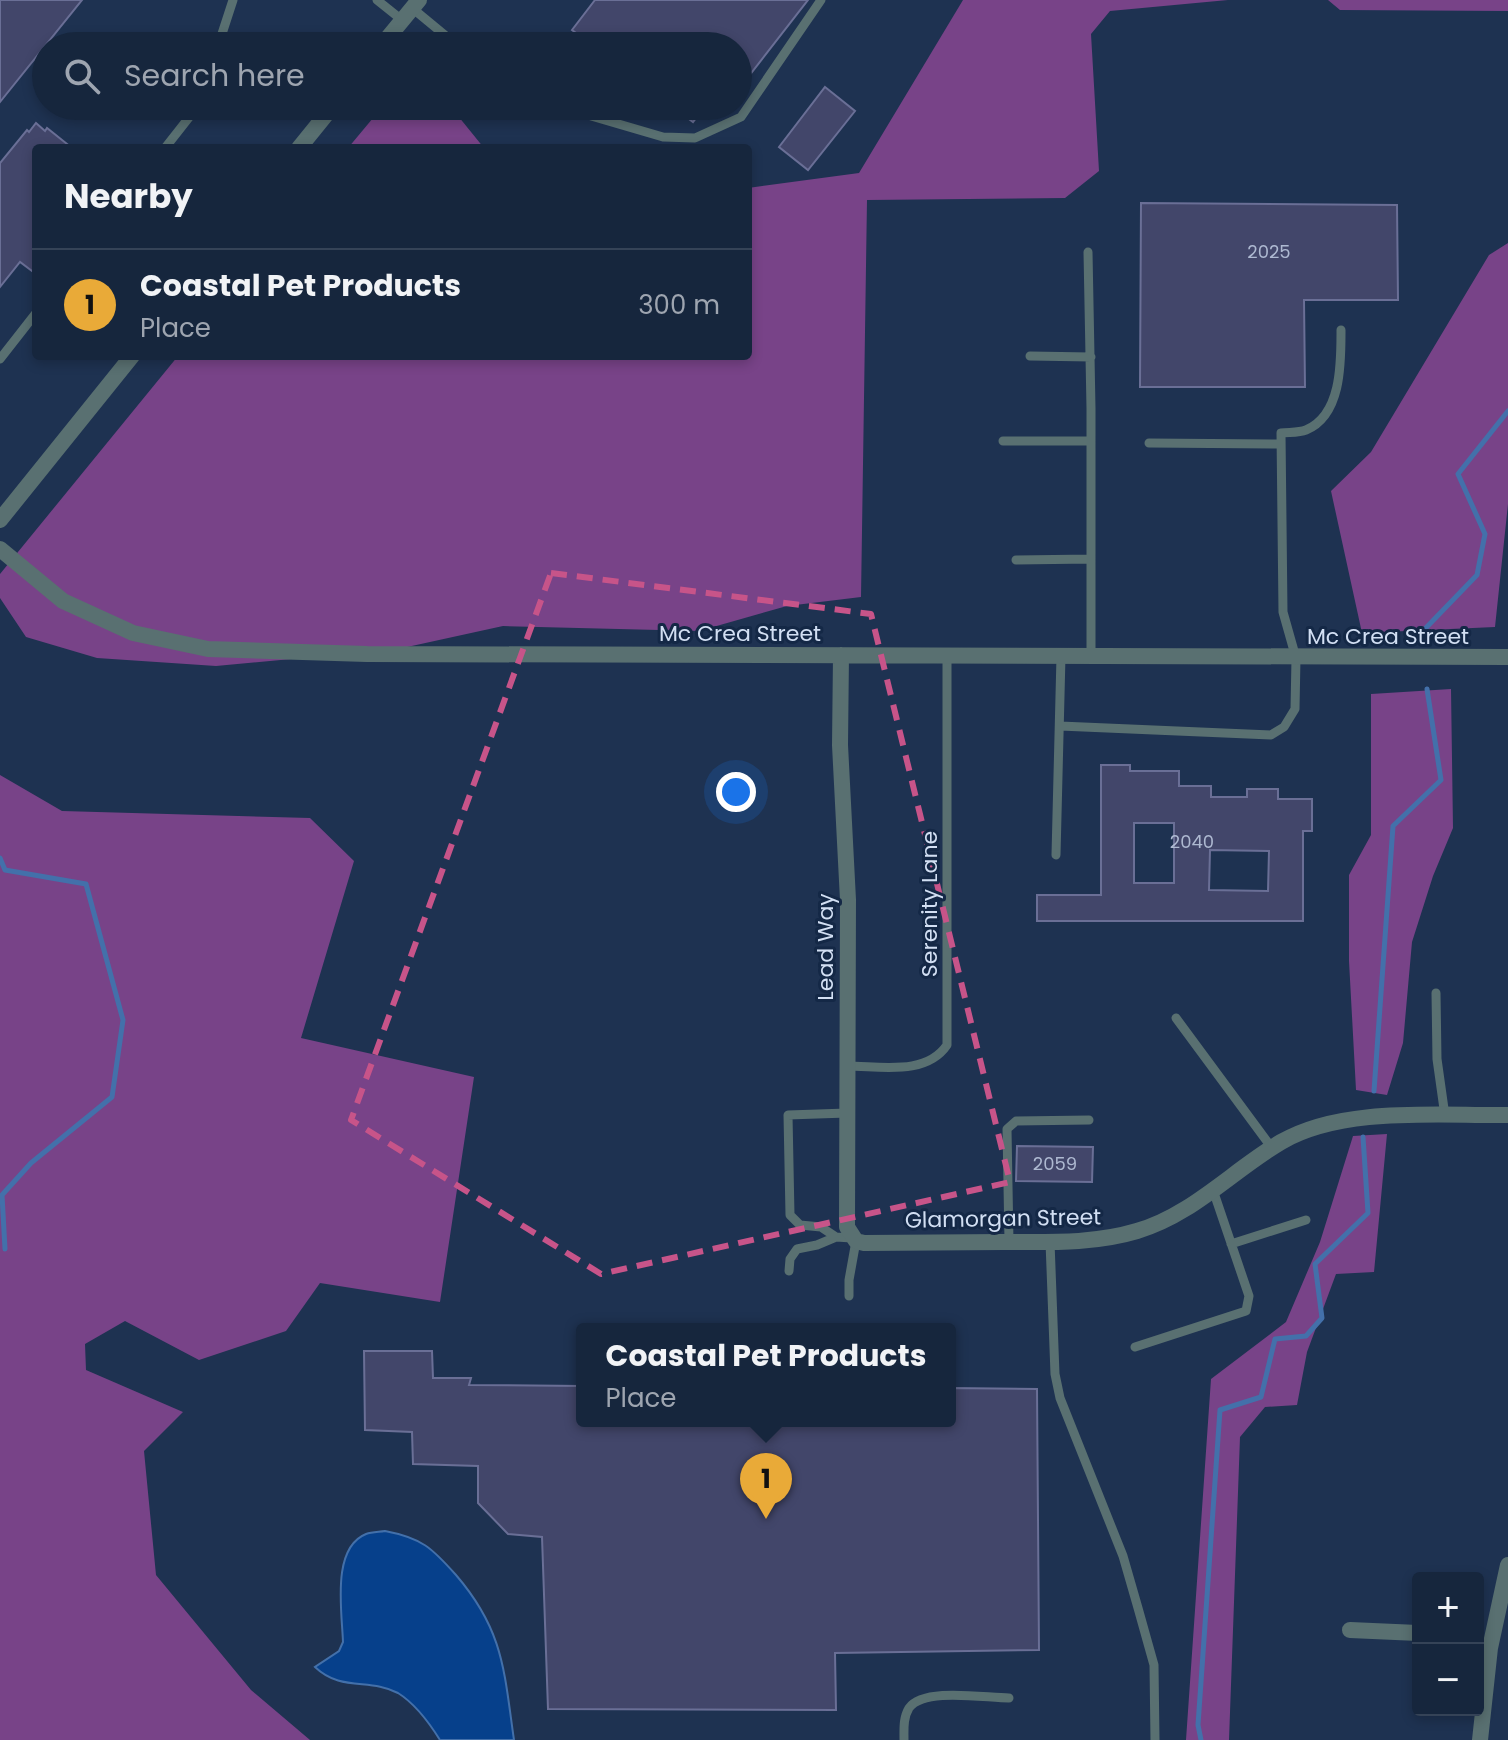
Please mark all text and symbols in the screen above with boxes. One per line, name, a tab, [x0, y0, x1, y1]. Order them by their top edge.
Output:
search box	[32, 32, 752, 120]
icon: search	[60, 54, 104, 98]
text: Search here	[124, 54, 305, 97]
text: Nearby	[64, 172, 193, 220]
house number: 2025	[1247, 239, 1291, 264]
text: Coastal Pet Products	[140, 264, 461, 307]
text: 1	[85, 287, 95, 323]
text: 300 m	[638, 287, 720, 323]
text: Place	[140, 310, 211, 346]
street label: Mc Crea Street	[659, 618, 821, 649]
street label: Mc Crea Street	[1307, 621, 1469, 652]
your location	[716, 772, 756, 812]
house number: 2040	[1170, 829, 1214, 854]
street label: Serenity Lane	[914, 831, 945, 977]
street label: Lead Way	[810, 893, 841, 1001]
house number: 2059	[1033, 1151, 1077, 1176]
street label: Glamorgan Street	[905, 1201, 1101, 1236]
popup	[576, 1323, 956, 1427]
text: Coastal Pet Products	[606, 1334, 926, 1377]
text: Place	[606, 1380, 676, 1416]
pin: 1	[740, 1453, 792, 1519]
map controls	[1412, 1572, 1484, 1716]
button: +	[1412, 1572, 1484, 1644]
button: −	[1412, 1644, 1484, 1716]

